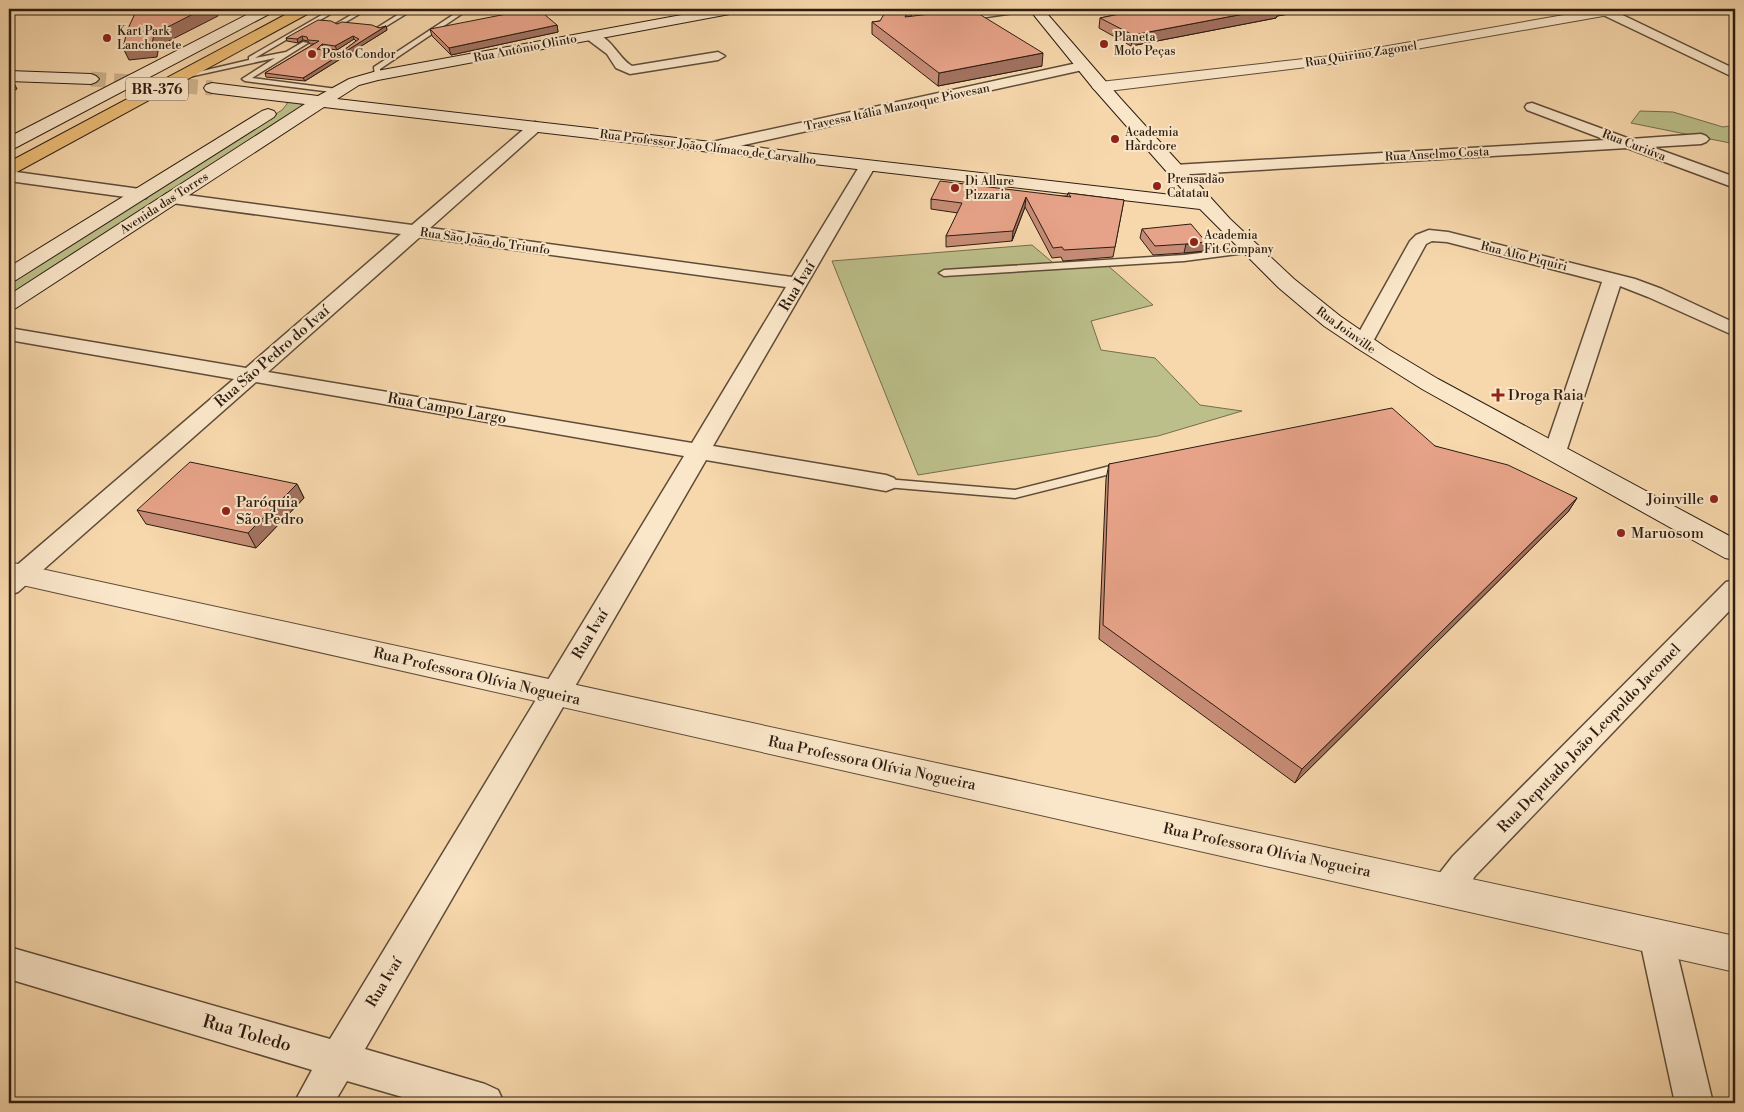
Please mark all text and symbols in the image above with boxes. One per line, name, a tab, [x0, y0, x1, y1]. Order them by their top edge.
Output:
place label: Kart Park Lanchonete	[117, 24, 181, 53]
place label: Planeta Moto Peças	[1114, 30, 1175, 59]
street label: Rua Antônio Olinto	[472, 31, 578, 66]
marker: Kart Park Lanchonete	[101, 32, 113, 44]
marker: Planeta Moto Peças	[1098, 38, 1110, 50]
street label: Rua Quirino Zagonel	[1304, 38, 1419, 71]
place label: Posto Condor	[322, 47, 396, 62]
marker: Posto Condor	[306, 48, 318, 60]
road number: BR-376	[126, 78, 188, 100]
street label: Travessa Itália Manzoque Piovesan	[803, 80, 991, 134]
place label: Academia Hardcore	[1124, 125, 1179, 154]
street label: Rua Curiúva	[1600, 126, 1669, 165]
street label: Rua Professor João Clímaco de Carvalho	[599, 127, 817, 168]
marker: Academia Hardcore	[1109, 133, 1121, 145]
street label: Rua Anselmo Costa	[1384, 144, 1491, 165]
street label: Avenida das Torres	[116, 169, 211, 238]
place label: Prensadão Catatau	[1167, 172, 1225, 201]
place label: Di Allure Pizzaria	[965, 174, 1014, 203]
marker: Prensadão Catatau	[1151, 180, 1163, 192]
marker: Di Allure Pizzaria	[949, 182, 961, 194]
street label: Rua São João do Triunfo	[419, 225, 551, 258]
place label: Academia Fit Company	[1203, 228, 1274, 257]
marker: Academia Fit Company	[1188, 236, 1200, 248]
street label: Rua Alto Piquiri	[1479, 238, 1569, 274]
street label: Rua Ivaí	[775, 257, 820, 315]
street label: Rua São Pedro do Ivaí	[211, 301, 335, 412]
street label: Rua Joinville	[1313, 304, 1378, 357]
place label: Droga Raia	[1508, 386, 1584, 405]
street label: Rua Campo Largo	[386, 389, 508, 428]
marker: Droga Raia	[1492, 389, 1504, 401]
place label: Joinville	[1646, 490, 1704, 509]
place label: Paróquia São Pedro	[236, 493, 304, 529]
marker: Joinville	[1708, 493, 1720, 505]
marker: Paróquia São Pedro	[220, 505, 232, 517]
place label: Maruosom	[1631, 524, 1704, 543]
marker: Maruosom	[1615, 527, 1627, 539]
street label: Rua Ivaí	[568, 605, 613, 663]
street label: Rua Deputado João Leopoldo Jacomel	[1494, 639, 1685, 837]
street label: Rua Professora Olívia Nogueira	[371, 643, 583, 710]
street label: Rua Professora Olívia Nogueira	[766, 732, 978, 795]
street label: Rua Professora Olívia Nogueira	[1161, 819, 1373, 882]
street label: Rua Ivaí	[362, 953, 407, 1011]
street label: Rua Toledo	[200, 1010, 294, 1057]

